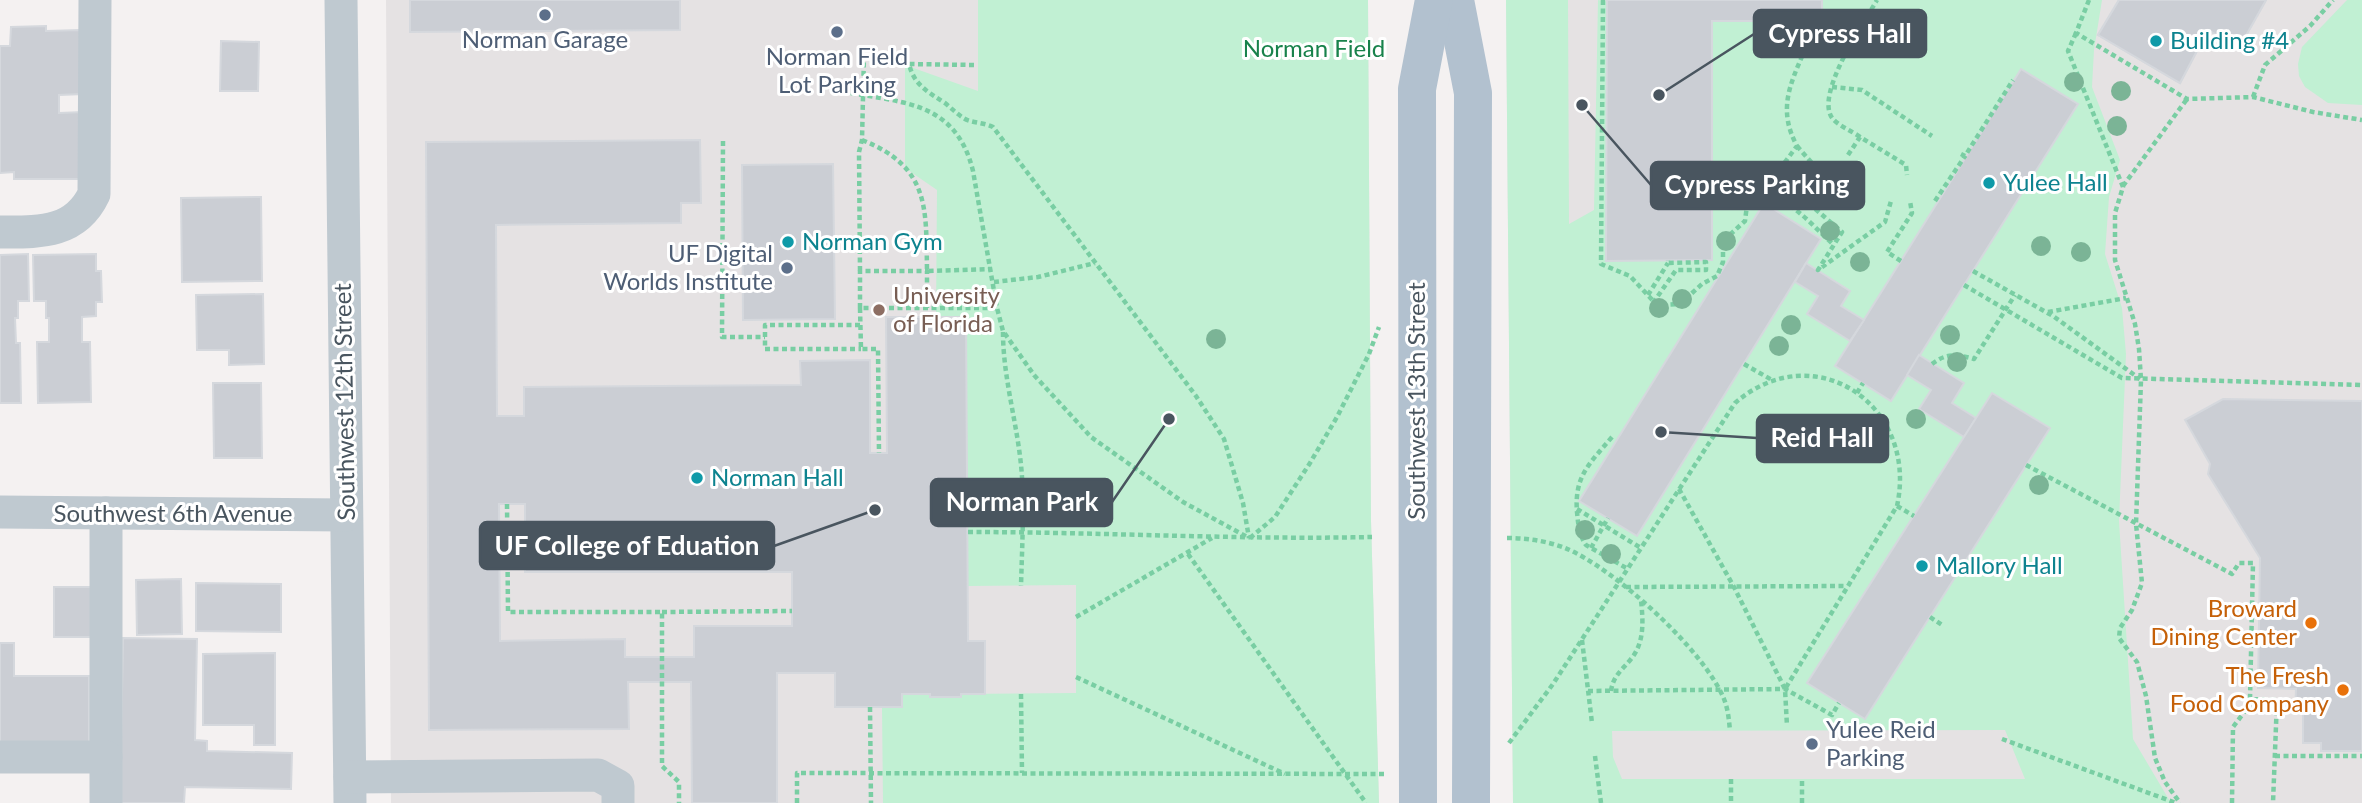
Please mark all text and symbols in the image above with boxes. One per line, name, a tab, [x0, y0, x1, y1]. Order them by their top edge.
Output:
marker: Norman Garage	[537, 7, 553, 23]
callout: Cypress Hall	[1754, 10, 1926, 57]
text: Cypress Hall	[1768, 17, 1912, 49]
place label: Norman Garage	[462, 24, 628, 53]
marker: Norman Field Lot Parking	[829, 24, 845, 40]
place label: Building #4	[2170, 25, 2289, 54]
park label: Norman Field	[1243, 33, 1385, 62]
marker: Building #4	[2148, 33, 2164, 49]
place label: Norman Field Lot Parking	[766, 41, 908, 98]
callout: Cypress Parking	[1651, 162, 1864, 209]
place label: Yulee Hall	[2003, 167, 2108, 196]
text: Cypress Parking	[1664, 168, 1850, 200]
marker: Yulee Hall	[1981, 175, 1997, 191]
place label: Norman Gym	[802, 226, 943, 255]
marker: Norman Gym	[780, 234, 796, 250]
place label: UF Digital Worlds Institute	[603, 238, 773, 295]
marker: UF Digital Worlds Institute	[779, 260, 795, 276]
place label: University of Florida	[893, 280, 1001, 337]
street label: Southwest 13th Street	[1401, 282, 1430, 520]
street label: Southwest 12th Street	[327, 283, 360, 521]
marker: University of Florida	[871, 302, 887, 318]
callout: Reid Hall	[1757, 415, 1888, 462]
text: Reid Hall	[1770, 421, 1874, 453]
place label: Norman Hall	[711, 462, 844, 491]
marker: Norman Hall	[689, 470, 705, 486]
callout: Norman Park	[931, 479, 1112, 526]
text: Norman Park	[946, 485, 1098, 517]
street label: Southwest 6th Avenue	[53, 498, 293, 527]
callout: UF College of Eduation	[480, 522, 774, 569]
text: UF College of Eduation	[494, 529, 760, 561]
place label: Mallory Hall	[1936, 550, 2063, 579]
marker: Mallory Hall	[1914, 558, 1930, 574]
place label: Broward Dining Center	[2150, 593, 2297, 650]
marker: Broward Dining Center	[2303, 615, 2319, 631]
place label: The Fresh Food Company	[2170, 660, 2330, 717]
marker: The Fresh Food Company	[2335, 682, 2351, 698]
place label: Yulee Reid Parking	[1826, 714, 1936, 771]
marker: Yulee Reid Parking	[1804, 736, 1820, 752]

